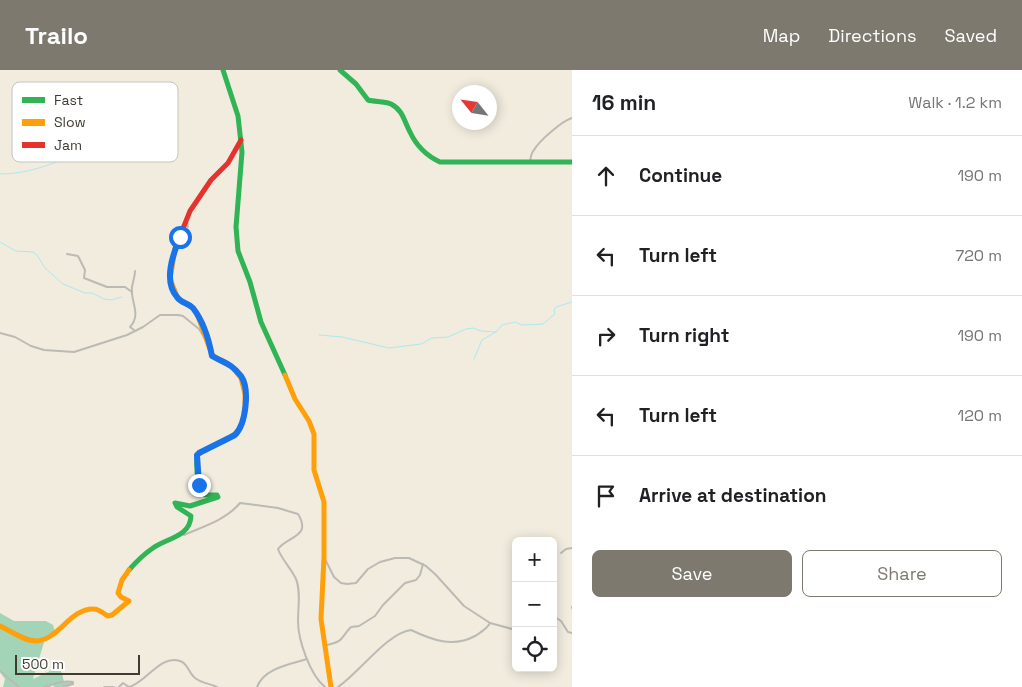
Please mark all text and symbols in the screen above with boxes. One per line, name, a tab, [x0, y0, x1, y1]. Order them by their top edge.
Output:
text: Trailo	[25, 20, 88, 51]
text: Map	[763, 24, 800, 47]
text: Directions	[828, 24, 917, 47]
text: Saved	[945, 24, 997, 47]
legend	[12, 82, 178, 162]
north arrow	[452, 85, 497, 130]
text: 16 min	[592, 89, 656, 116]
text: Fast	[54, 91, 83, 109]
text: Walk · 1.2 km	[908, 92, 1002, 113]
text: Slow	[54, 113, 86, 131]
text: Jam	[54, 136, 82, 154]
icon: ahead	[592, 162, 620, 190]
text: Continue	[639, 163, 722, 188]
text: 190 m	[957, 165, 1002, 186]
route start	[169, 226, 192, 249]
icon: left	[592, 242, 620, 270]
text: Turn left	[639, 243, 717, 268]
text: 720 m	[955, 245, 1002, 266]
icon: right	[592, 322, 620, 350]
text: Turn right	[639, 323, 729, 348]
text: 190 m	[957, 325, 1002, 346]
icon: left	[592, 402, 620, 430]
text: Turn left	[639, 403, 717, 428]
text: 120 m	[958, 405, 1002, 426]
route end	[188, 474, 211, 497]
icon: arrive	[592, 482, 620, 510]
text: Arrive at destination	[639, 483, 827, 508]
map controls	[512, 537, 557, 672]
button: +	[512, 537, 557, 582]
button: Save	[592, 550, 792, 597]
button: Share	[802, 550, 1002, 597]
button: −	[512, 582, 557, 627]
button: locate	[512, 627, 557, 672]
scale bar	[15, 652, 140, 675]
text: 500 m	[22, 655, 64, 673]

